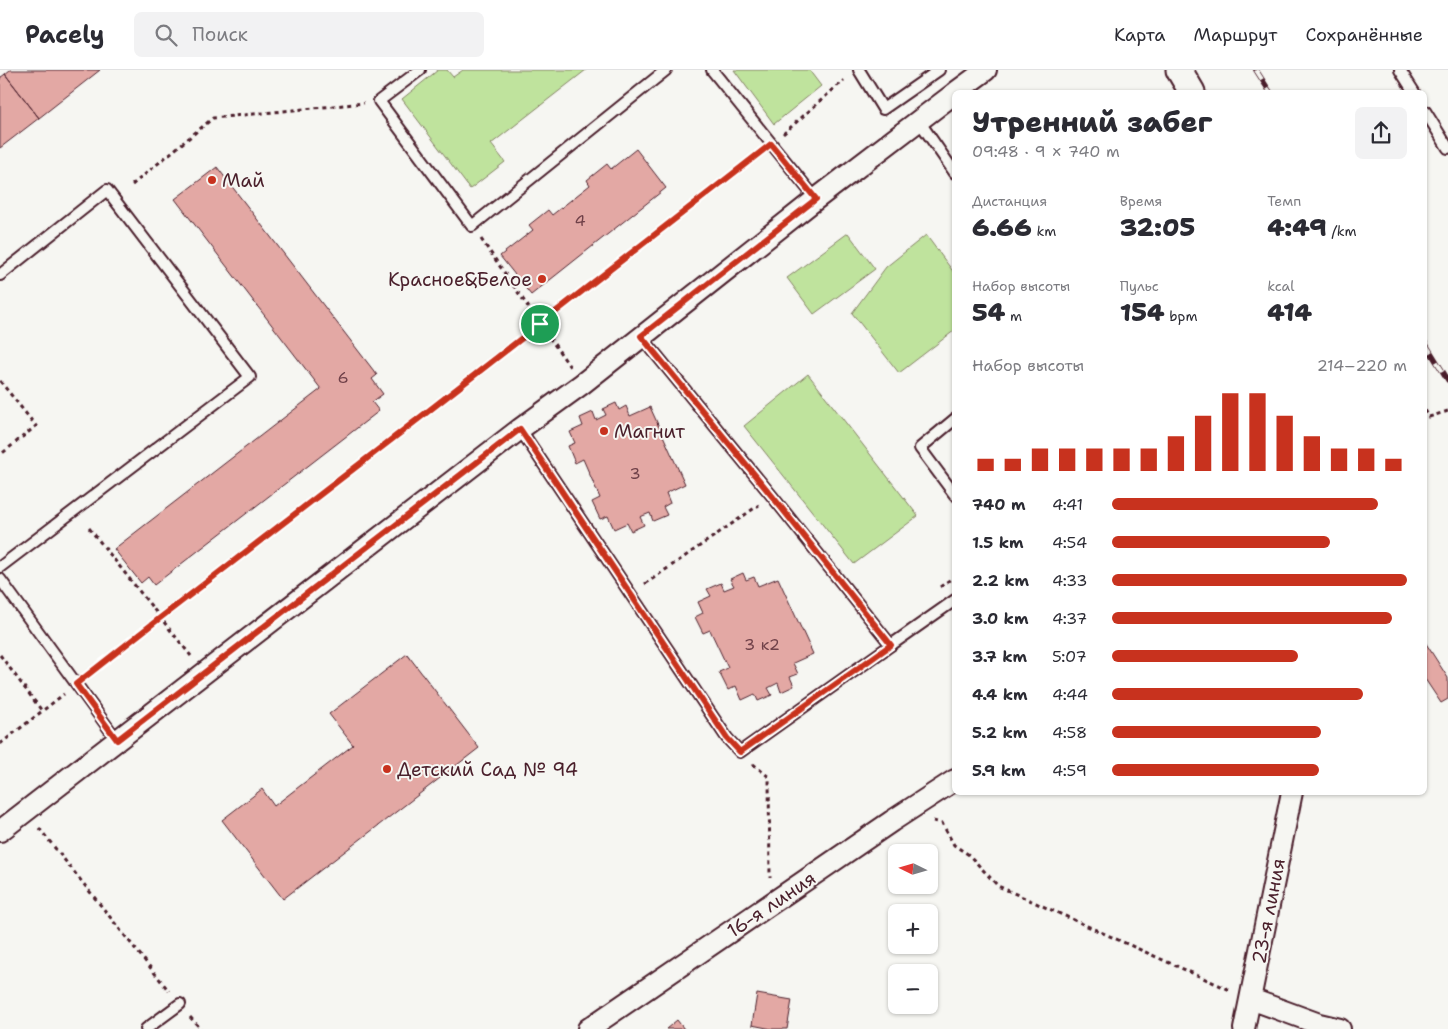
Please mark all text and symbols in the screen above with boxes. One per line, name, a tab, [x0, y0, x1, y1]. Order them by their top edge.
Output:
search box	[134, 12, 484, 57]
text: Pacely	[25, 19, 104, 51]
icon: search	[152, 21, 180, 49]
text: Поиск	[192, 22, 248, 47]
text: Карта	[1114, 23, 1165, 47]
text: Маршрут	[1193, 23, 1277, 47]
text: Сохранённые	[1305, 23, 1423, 47]
text: Утренний забег	[972, 103, 1212, 141]
button: share	[1355, 107, 1407, 159]
text: 09:48 · 9 × 740 m	[972, 141, 1120, 162]
place label: Май	[222, 168, 265, 193]
marker: Май	[206, 174, 218, 186]
text: Дистанция	[972, 192, 1047, 210]
text: Время	[1120, 192, 1162, 210]
text: Темп	[1267, 192, 1301, 210]
house number: 4	[574, 210, 586, 231]
text: 6.66	[972, 210, 1032, 244]
text: 32:05	[1120, 210, 1195, 244]
text: 4:49	[1267, 210, 1327, 244]
text: km	[1032, 222, 1056, 240]
text: /km	[1327, 222, 1357, 240]
place label: Красное&Белое	[388, 267, 532, 292]
marker: Красное&Белое	[536, 273, 548, 285]
text: Набор высоты	[972, 277, 1070, 295]
text: Пульс	[1120, 277, 1159, 295]
text: kcal	[1267, 277, 1295, 295]
text: 54	[972, 295, 1005, 329]
text: 154	[1120, 295, 1165, 329]
text: 414	[1267, 295, 1312, 329]
pin	[519, 303, 561, 345]
text: m	[1005, 307, 1022, 325]
text: bpm	[1165, 307, 1198, 325]
icon: arrive	[526, 310, 554, 338]
text: Набор высоты	[972, 355, 1084, 376]
text: 214–220 m	[1317, 355, 1407, 376]
house number: 6	[337, 367, 349, 388]
place label: Магнит	[614, 419, 685, 444]
marker: Магнит	[598, 425, 610, 437]
house number: 3	[629, 463, 641, 484]
text: 740 m	[972, 494, 1025, 515]
text: 4:41	[1052, 494, 1083, 515]
text: 1.5 km	[972, 532, 1024, 553]
text: 4:54	[1052, 532, 1087, 553]
text: 2.2 km	[972, 570, 1029, 591]
text: 4:33	[1052, 570, 1088, 591]
text: 3.0 km	[972, 608, 1028, 629]
text: 4:37	[1052, 608, 1087, 629]
house number: 3 к2	[744, 634, 780, 655]
text: 3.7 km	[972, 646, 1027, 667]
text: 5:07	[1052, 646, 1087, 667]
text: 4.4 km	[972, 684, 1028, 705]
text: 4:44	[1052, 684, 1088, 705]
text: 5.2 km	[972, 722, 1027, 743]
text: 4:58	[1052, 722, 1087, 743]
place label: Детский Сад № 94	[397, 757, 578, 782]
text: 5.9 km	[972, 760, 1026, 781]
text: 4:59	[1052, 760, 1087, 781]
marker: Детский Сад № 94	[381, 763, 393, 775]
north arrow	[888, 844, 938, 894]
map controls	[888, 844, 938, 1014]
street label: 23-я линия	[1246, 856, 1291, 966]
street label: 16-я линия	[722, 866, 821, 943]
button: +	[888, 904, 938, 954]
button: −	[888, 964, 938, 1014]

